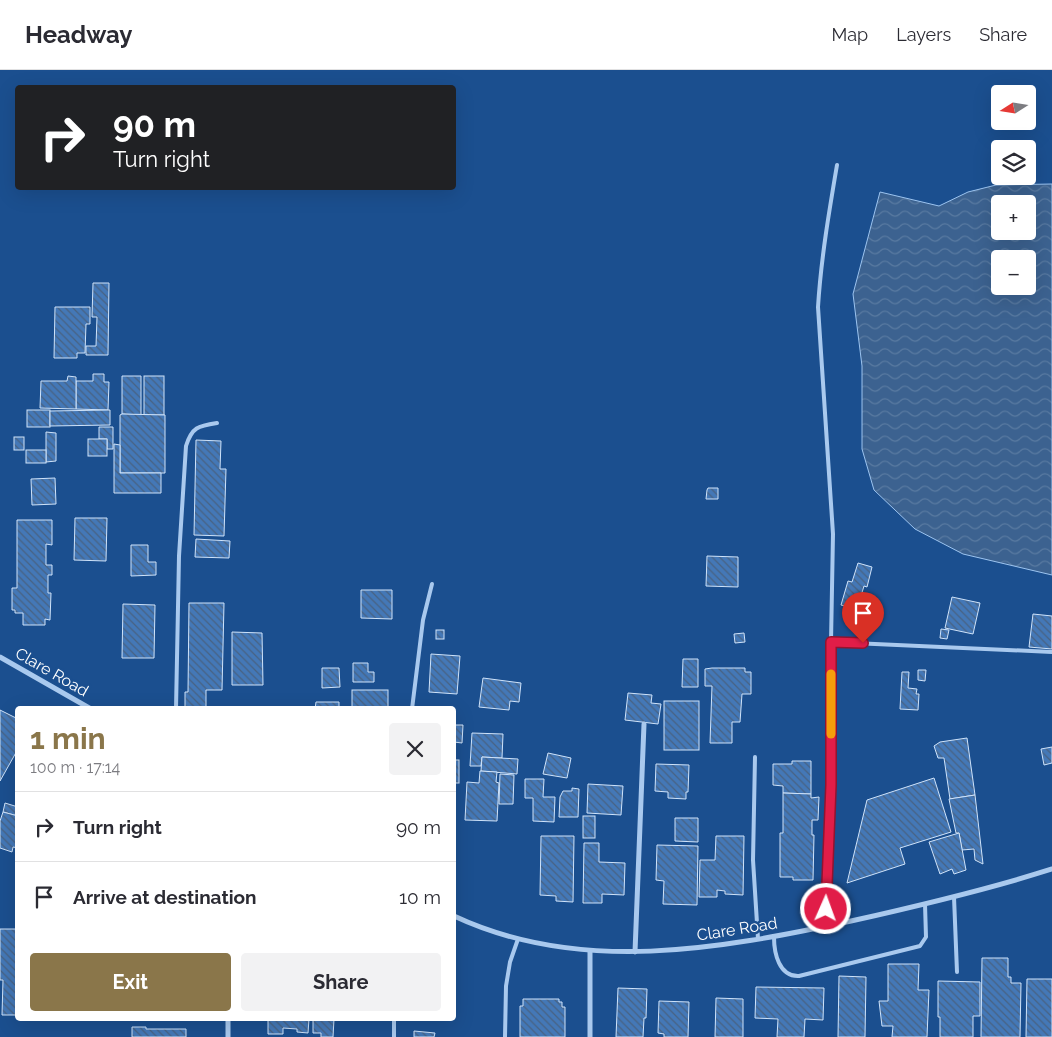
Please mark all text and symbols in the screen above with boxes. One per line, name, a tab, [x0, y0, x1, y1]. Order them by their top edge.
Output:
text: Headway	[25, 20, 133, 49]
text: Map	[832, 24, 868, 45]
text: Layers	[896, 24, 951, 45]
text: Share	[979, 24, 1027, 45]
north arrow	[991, 85, 1036, 130]
map controls	[991, 85, 1036, 295]
text: 90 m	[113, 104, 196, 145]
icon: right	[30, 105, 95, 170]
button: layers	[991, 140, 1036, 185]
text: Turn right	[113, 146, 210, 172]
button: +	[991, 195, 1036, 240]
button: −	[991, 250, 1036, 295]
pin	[842, 592, 884, 643]
icon: arrive	[849, 599, 877, 627]
street label: Clare Road	[12, 643, 92, 701]
text: 1 min	[30, 721, 106, 756]
button: close	[389, 723, 441, 775]
text: 100 m · 17:14	[30, 758, 120, 777]
icon: right	[30, 813, 58, 841]
text: Turn right	[73, 816, 162, 838]
text: 90 m	[396, 816, 441, 838]
position arrow	[799, 882, 851, 934]
icon: arrive	[30, 883, 58, 911]
text: Arrive at destination	[73, 886, 257, 908]
text: 10 m	[399, 886, 441, 908]
street label: Clare Road	[695, 913, 779, 945]
button: Exit	[30, 953, 231, 1011]
button: Share	[241, 953, 441, 1011]

